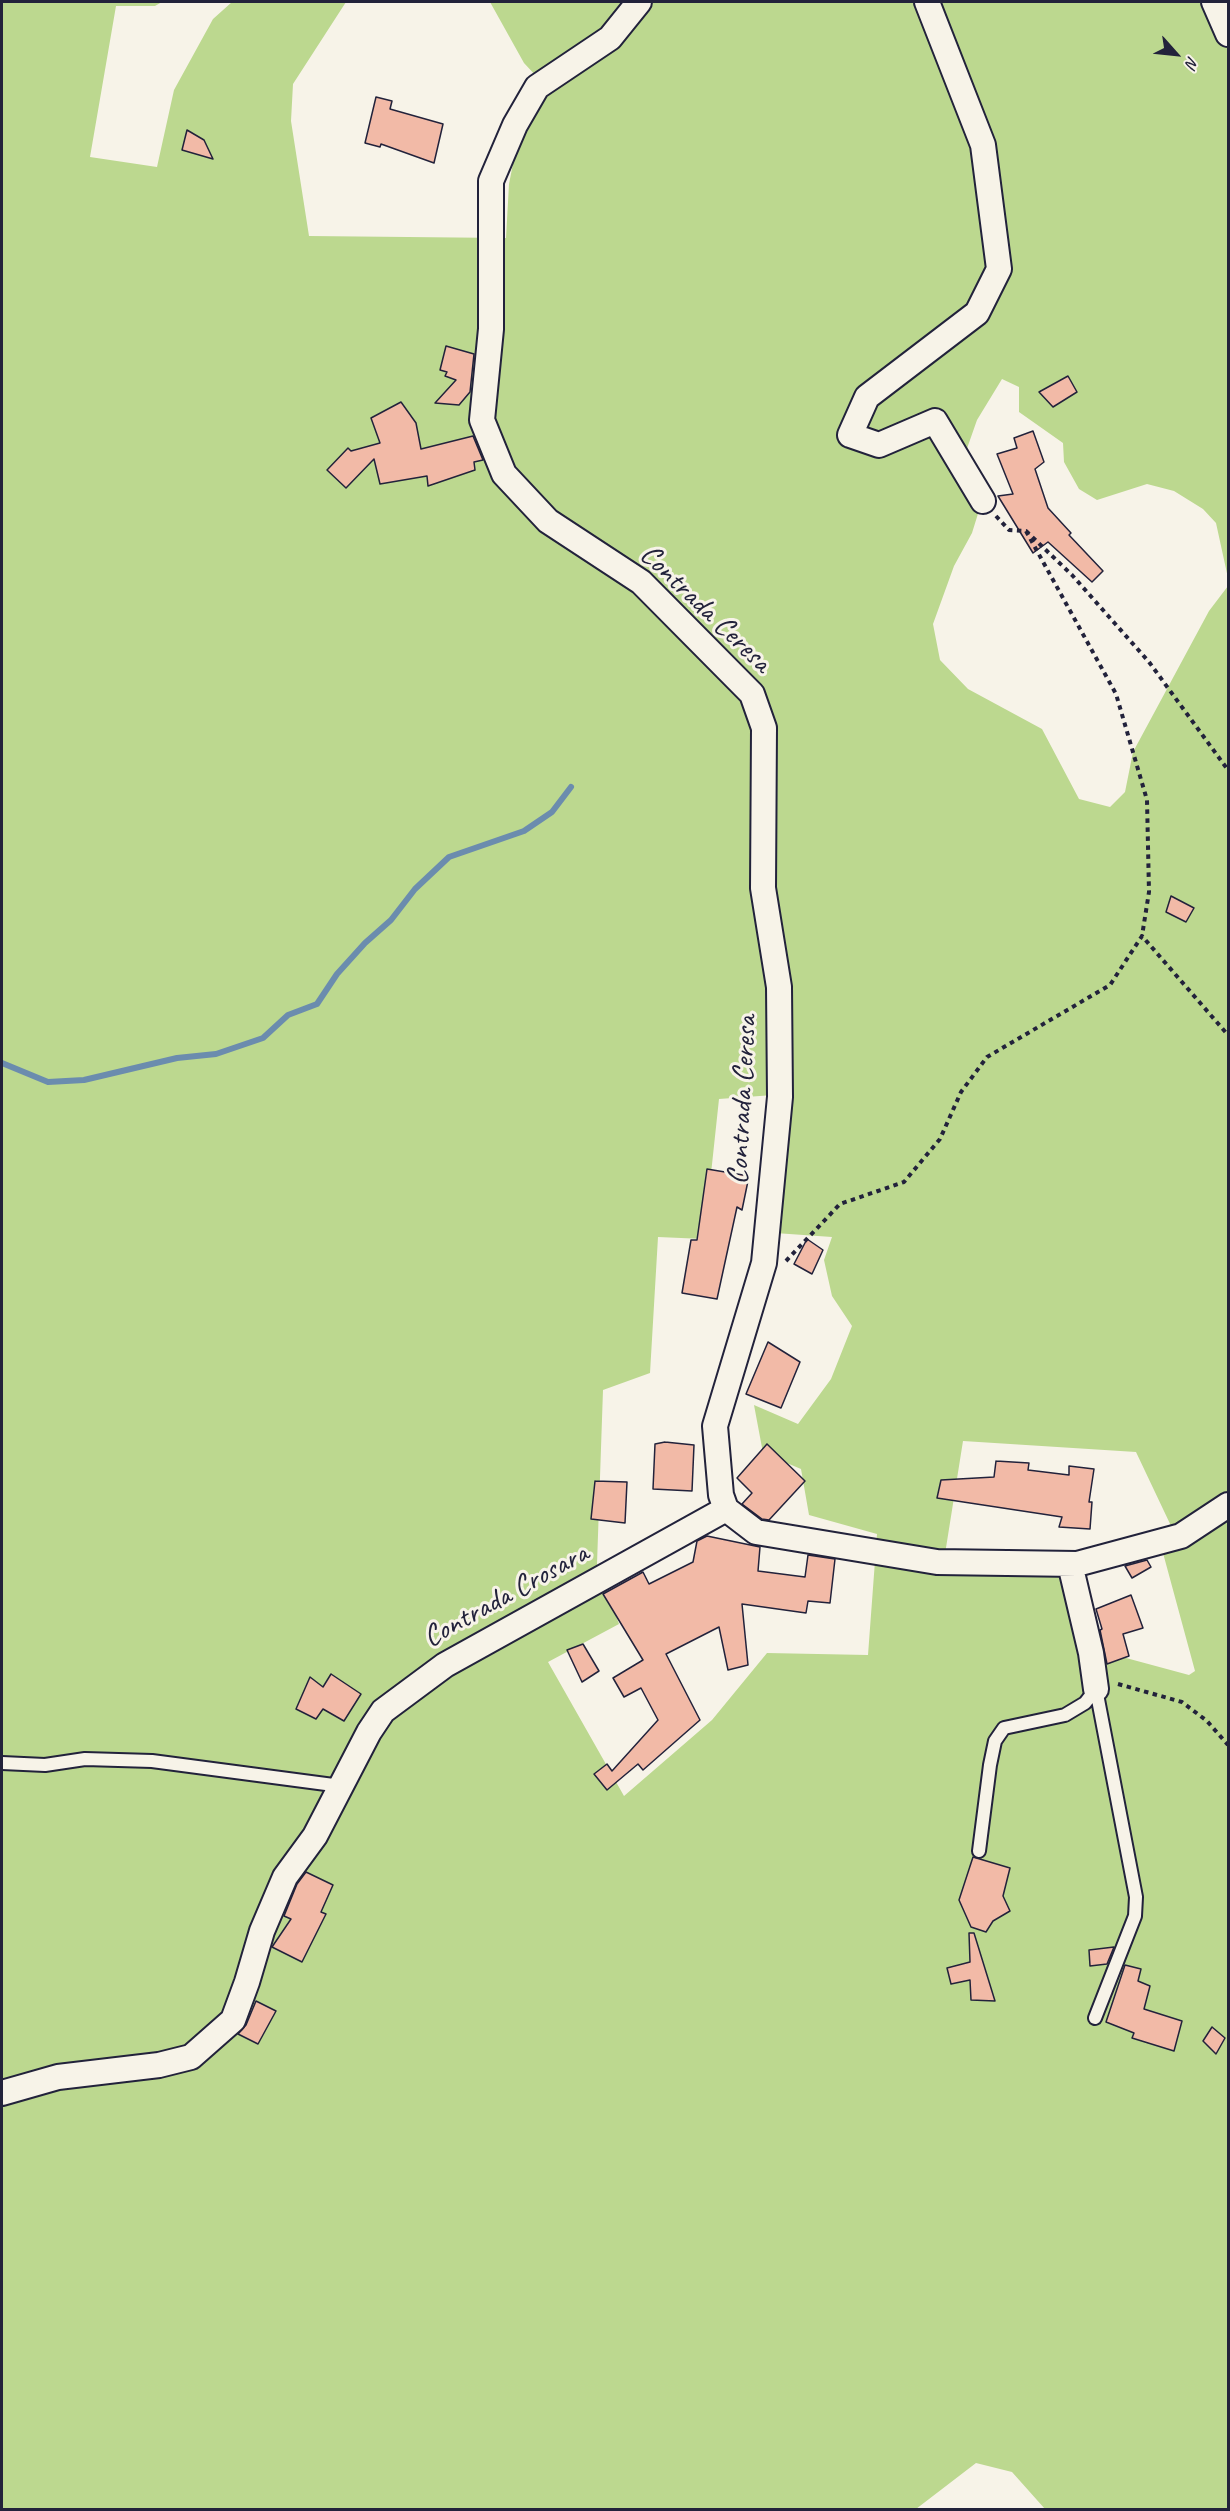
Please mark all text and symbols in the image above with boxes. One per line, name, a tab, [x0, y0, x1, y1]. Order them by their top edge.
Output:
north arrow	[1146, 24, 1206, 84]
text: N	[1181, 53, 1203, 71]
street label: Contrada Ceresa	[632, 537, 778, 681]
street label: Contrada Ceresa	[721, 1014, 765, 1186]
street label: Contrada Crosara	[417, 1536, 595, 1656]

